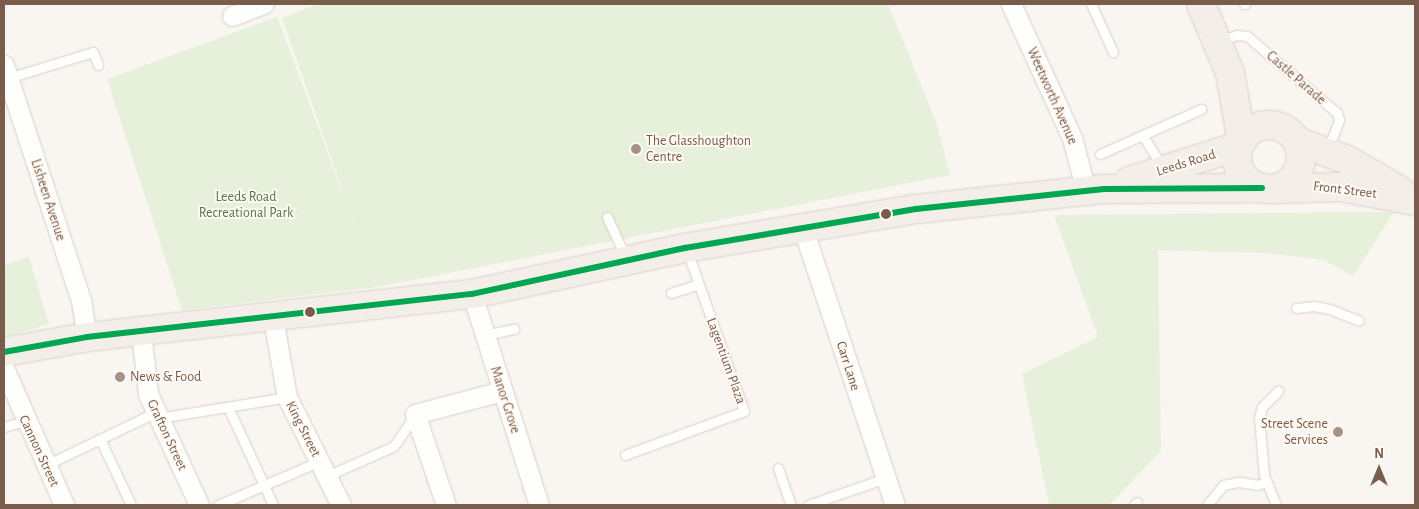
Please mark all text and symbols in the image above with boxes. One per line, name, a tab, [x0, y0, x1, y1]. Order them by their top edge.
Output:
street label: Weetworth Avenue	[1023, 45, 1081, 147]
street label: Castle Parade	[1263, 48, 1329, 108]
place label: The Glasshoughton Centre	[646, 133, 751, 166]
marker: The Glasshoughton Centre	[630, 143, 642, 155]
street label: Leeds Road	[1154, 146, 1218, 180]
street label: Lisheen Avenue	[27, 157, 69, 243]
street label: Front Street	[1312, 178, 1378, 202]
park label: Leeds Road Recreational Park	[199, 189, 293, 222]
unlabelled marker	[881, 209, 891, 219]
unlabelled marker	[305, 307, 315, 317]
street label: Lagentium Plaza	[703, 316, 749, 406]
street label: Carr Lane	[832, 339, 864, 393]
street label: Manor Grove	[486, 364, 524, 436]
place label: News & Food	[130, 369, 201, 385]
marker: News & Food	[114, 371, 126, 383]
street label: Grafton Street	[143, 397, 191, 473]
street label: King Street	[282, 398, 324, 460]
street label: Cannon Street	[15, 412, 63, 490]
place label: Street Scene Services	[1261, 416, 1328, 448]
marker: Street Scene Services	[1332, 426, 1344, 438]
north arrow	[1354, 444, 1404, 494]
text: N	[1374, 447, 1384, 461]

